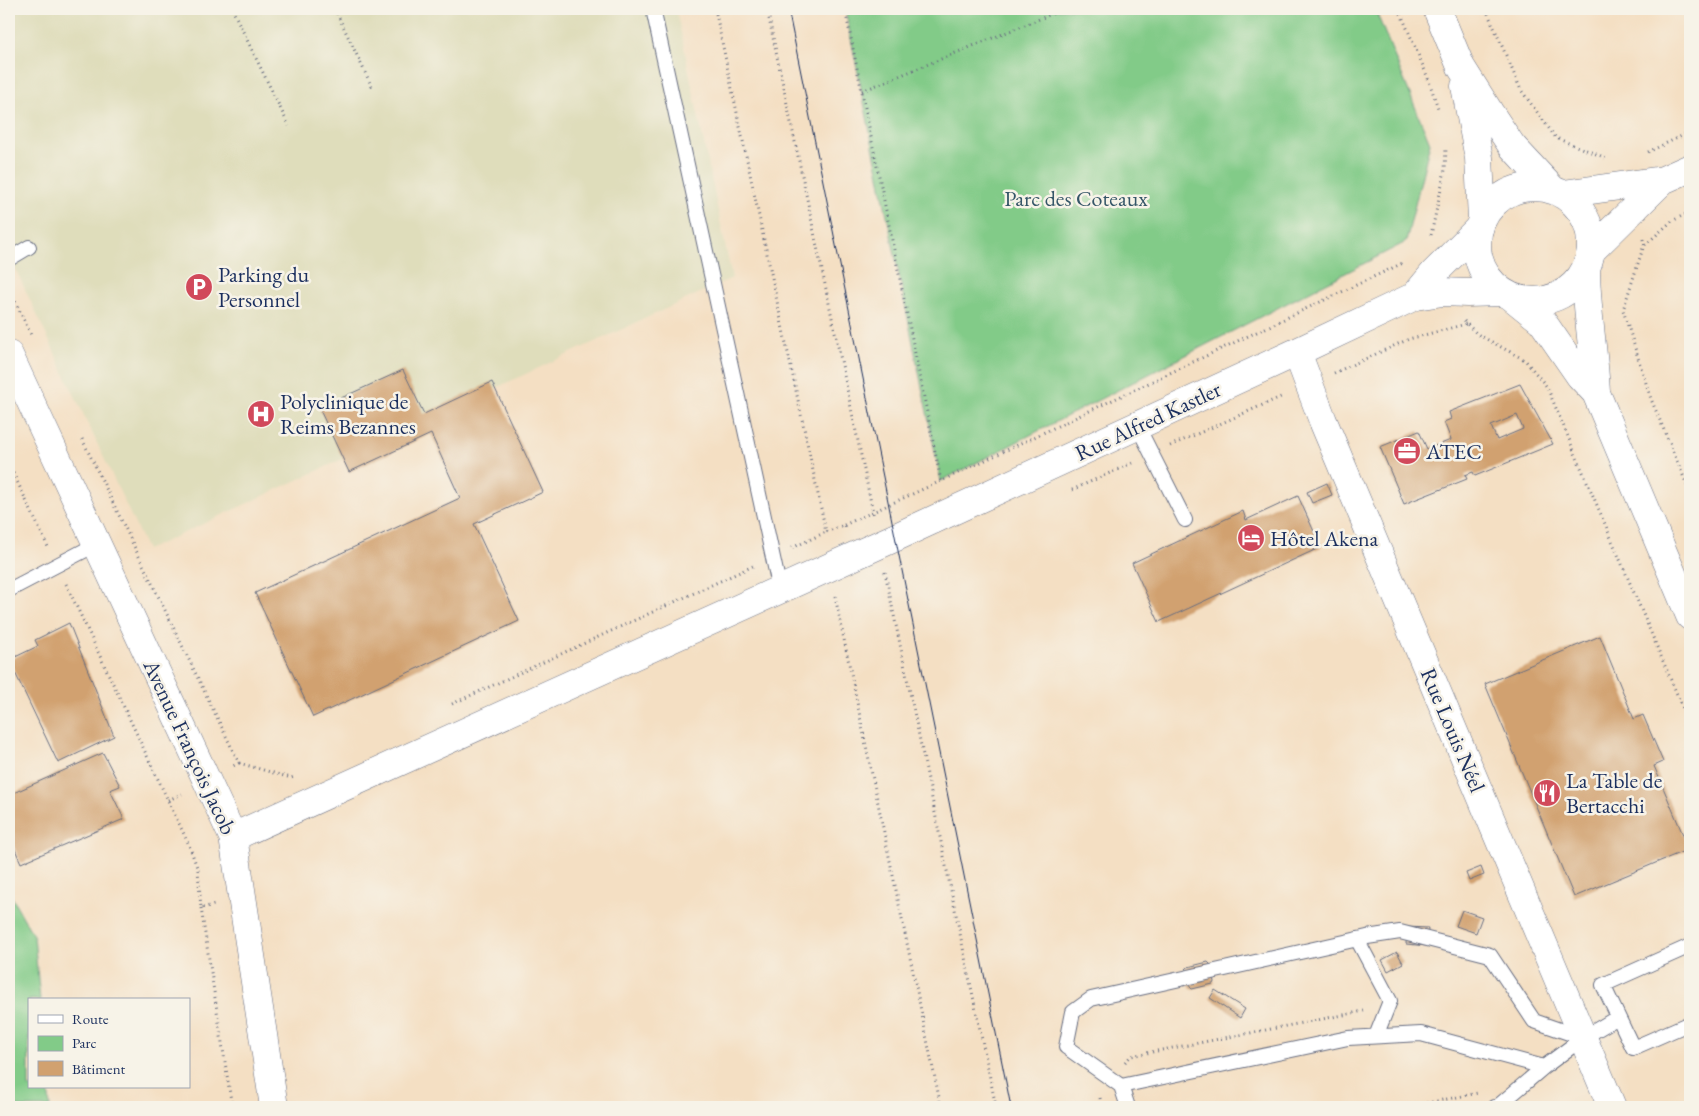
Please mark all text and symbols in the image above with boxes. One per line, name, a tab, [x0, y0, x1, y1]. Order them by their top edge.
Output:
park label: Parc des Coteaux	[1004, 184, 1148, 213]
place label: Parking du Personnel	[218, 260, 310, 314]
parking icon: Parking du Personnel	[184, 272, 214, 302]
street label: Rue Alfred Kastler	[1070, 374, 1226, 468]
place label: Polyclinique de Reims Bezannes	[280, 387, 416, 441]
hospital icon: Polyclinique de Reims Bezannes	[246, 399, 276, 429]
office icon: ATEC	[1392, 436, 1422, 466]
place label: ATEC	[1425, 437, 1482, 466]
hotel icon: Hôtel Akena	[1236, 523, 1266, 553]
place label: Hôtel Akena	[1270, 524, 1379, 553]
street label: Avenue François Jacob	[136, 654, 243, 839]
street label: Rue Louis Néel	[1414, 664, 1492, 796]
place label: La Table de Bertacchi	[1566, 766, 1663, 820]
restaurant icon: La Table de Bertacchi	[1532, 778, 1562, 808]
legend	[28, 998, 190, 1088]
text: Route	[72, 1009, 109, 1028]
text: Parc	[72, 1033, 97, 1052]
text: Bâtiment	[72, 1059, 126, 1078]

